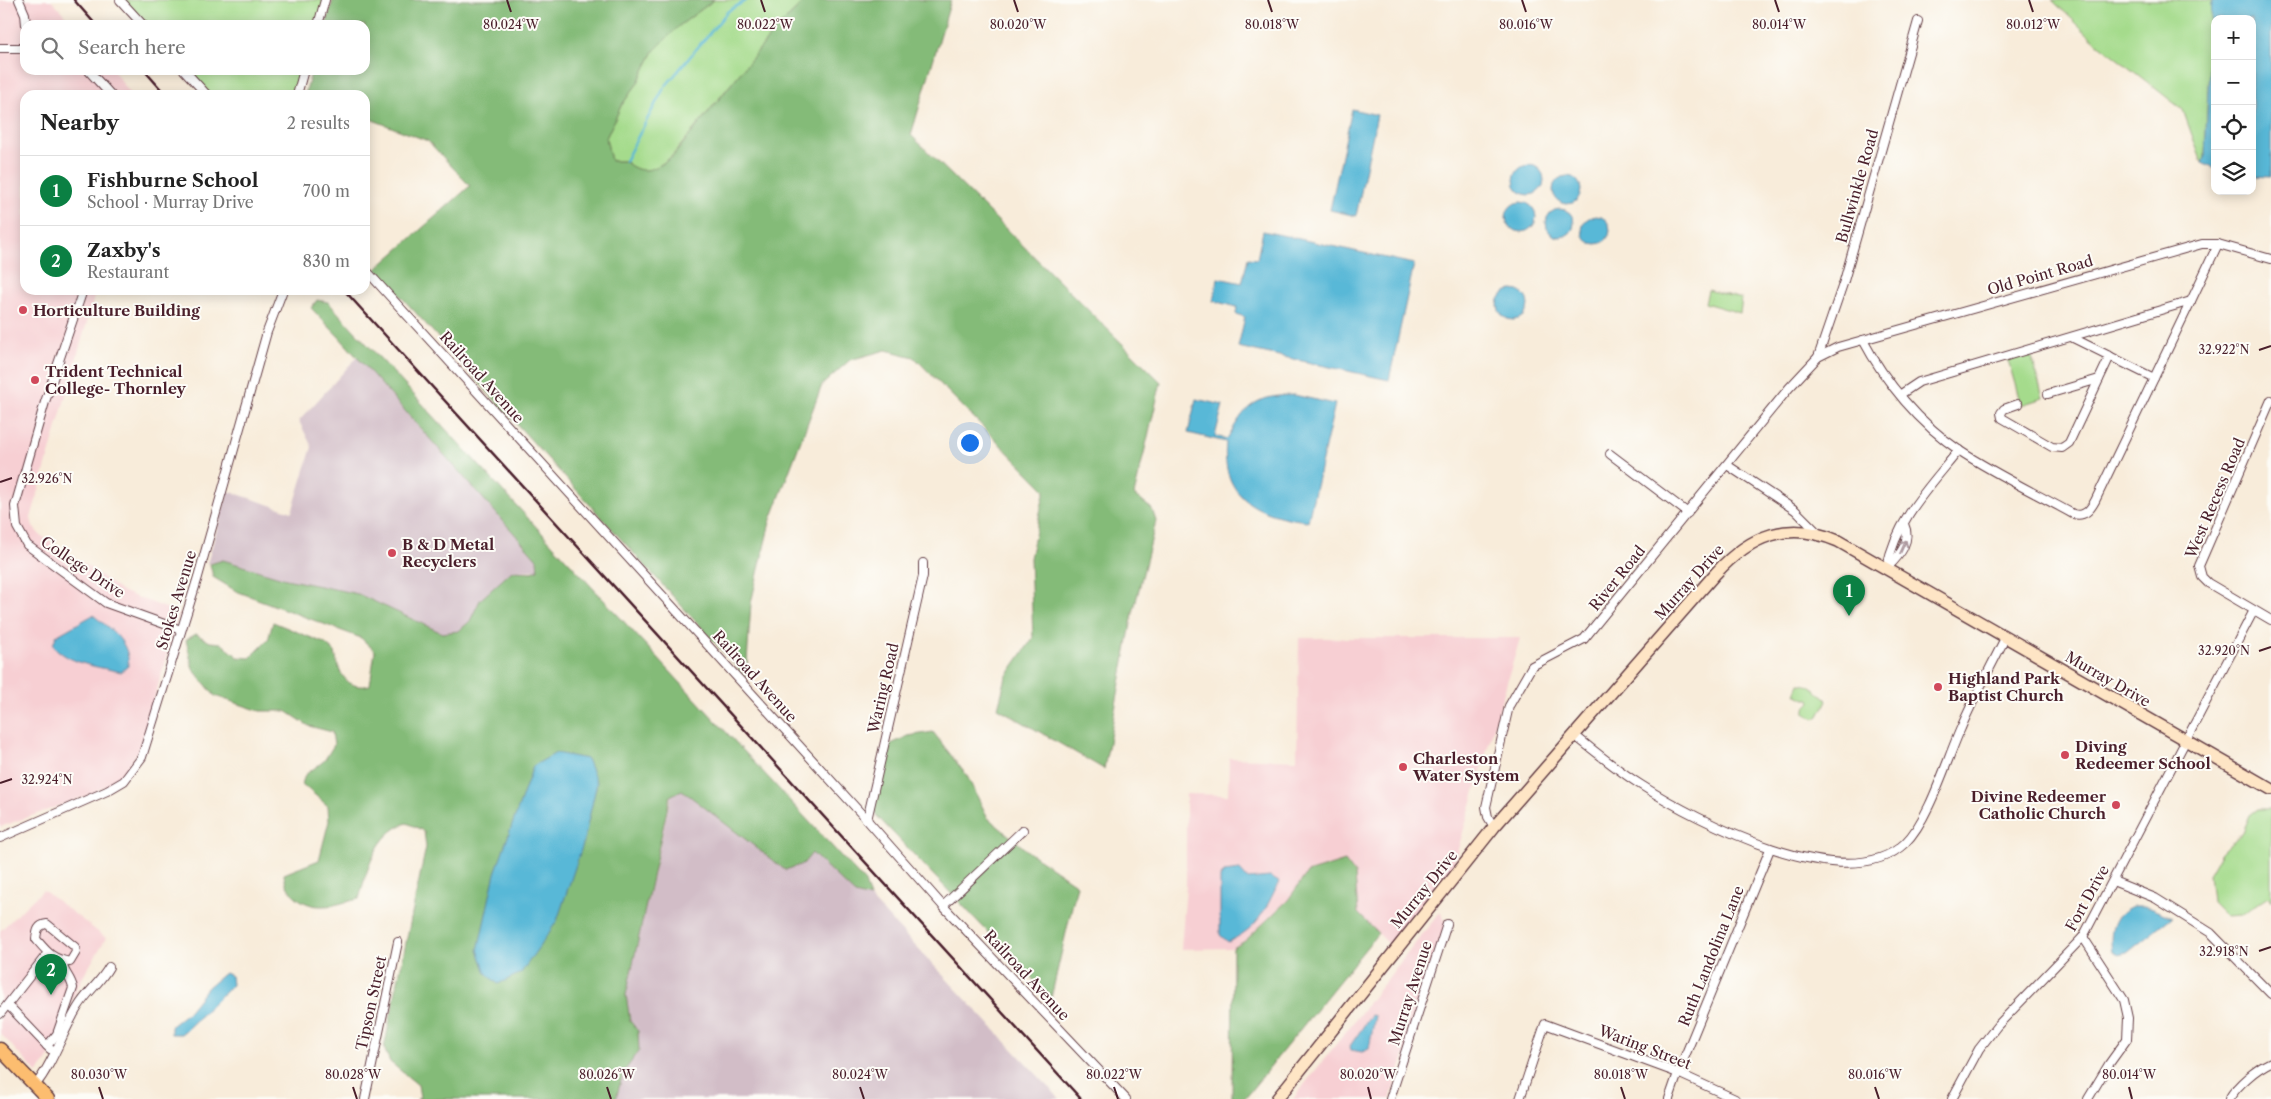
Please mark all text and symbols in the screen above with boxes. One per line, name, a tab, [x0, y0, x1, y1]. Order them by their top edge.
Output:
map controls	[2211, 15, 2256, 195]
button: +	[2211, 15, 2256, 60]
text: 80.024°W	[483, 17, 540, 32]
text: 80.022°W	[737, 17, 794, 32]
text: 80.020°W	[990, 17, 1047, 32]
text: 80.018°W	[1245, 17, 1300, 32]
text: 80.016°W	[1499, 17, 1554, 32]
text: 80.014°W	[1752, 17, 1807, 32]
text: 80.012°W	[2006, 17, 2061, 32]
search box	[20, 20, 370, 75]
icon: search	[38, 34, 66, 62]
text: Search here	[78, 36, 186, 59]
button: −	[2211, 60, 2256, 105]
button: locate	[2211, 105, 2256, 150]
text: Nearby	[40, 110, 119, 135]
text: 2 results	[287, 113, 350, 133]
street label: Bullwinkle Road	[1832, 127, 1882, 245]
button: layers	[2211, 150, 2256, 195]
text: Fishburne School	[87, 169, 258, 192]
text: 1	[52, 181, 60, 201]
text: 700 m	[303, 181, 350, 201]
text: School · Murray Drive	[87, 192, 254, 212]
text: Zaxby's	[87, 239, 161, 262]
text: 2	[51, 251, 61, 271]
text: 830 m	[302, 251, 350, 271]
street label: Old Point Road	[1985, 251, 2095, 299]
text: Restaurant	[87, 262, 169, 282]
place label: Horticulture Building	[33, 301, 200, 320]
marker: Horticulture Building	[17, 304, 29, 316]
street label: Railroad Avenue	[436, 327, 528, 427]
text: 32.922°N	[2198, 342, 2250, 357]
place label: Trident Technical College- Thornley	[45, 362, 187, 398]
marker: Trident Technical College- Thornley	[29, 374, 41, 386]
your location	[957, 430, 983, 456]
street label: West Recess Road	[2181, 435, 2249, 562]
text: 32.926°N	[22, 471, 73, 486]
street label: College Drive	[37, 532, 129, 602]
place label: B & D Metal Recyclers	[402, 535, 494, 571]
street label: Murray Drive	[1650, 540, 1728, 624]
one-way arrow	[1898, 540, 1908, 555]
street label: River Road	[1585, 541, 1649, 615]
marker: B & D Metal Recyclers	[386, 547, 398, 559]
street label: Stokes Avenue	[152, 548, 200, 652]
pin: 1	[1833, 575, 1865, 616]
street label: Railroad Avenue	[709, 626, 801, 726]
street label: Waring Road	[863, 641, 903, 736]
text: 32.920°N	[2198, 643, 2250, 658]
street label: Murray Drive	[2062, 647, 2154, 711]
place label: Highland Park Baptist Church	[1948, 669, 2065, 705]
marker: Highland Park Baptist Church	[1932, 681, 1944, 693]
place label: Diving Redeemer School	[2075, 737, 2211, 773]
place label: Charleston Water System	[1412, 749, 1520, 785]
marker: Diving Redeemer School	[2059, 749, 2071, 761]
marker: Charleston Water System	[1397, 761, 1409, 773]
text: 32.924°N	[22, 772, 73, 787]
place label: Divine Redeemer Catholic Church	[1971, 787, 2107, 823]
marker: Divine Redeemer Catholic Church	[2110, 799, 2122, 811]
street label: Murray Drive	[1387, 846, 1461, 932]
street label: Fort Drive	[2061, 862, 2113, 934]
street label: Ruth Landolina Lane	[1674, 883, 1748, 1029]
street label: Railroad Avenue	[980, 926, 1074, 1024]
street label: Murray Avenue	[1384, 938, 1436, 1048]
text: 32.918°N	[2199, 944, 2249, 959]
street label: Tipson Street	[352, 953, 390, 1052]
pin: 2	[35, 954, 67, 995]
street label: Waring Street	[1595, 1020, 1695, 1074]
text: 80.030°W	[71, 1067, 128, 1082]
text: 80.028°W	[325, 1067, 382, 1082]
text: 80.026°W	[579, 1067, 636, 1082]
text: 80.024°W	[832, 1067, 889, 1082]
text: 80.022°W	[1086, 1067, 1143, 1082]
text: 80.020°W	[1340, 1067, 1397, 1082]
text: 80.018°W	[1594, 1067, 1649, 1082]
text: 80.016°W	[1848, 1067, 1903, 1082]
text: 80.014°W	[2102, 1067, 2157, 1082]

